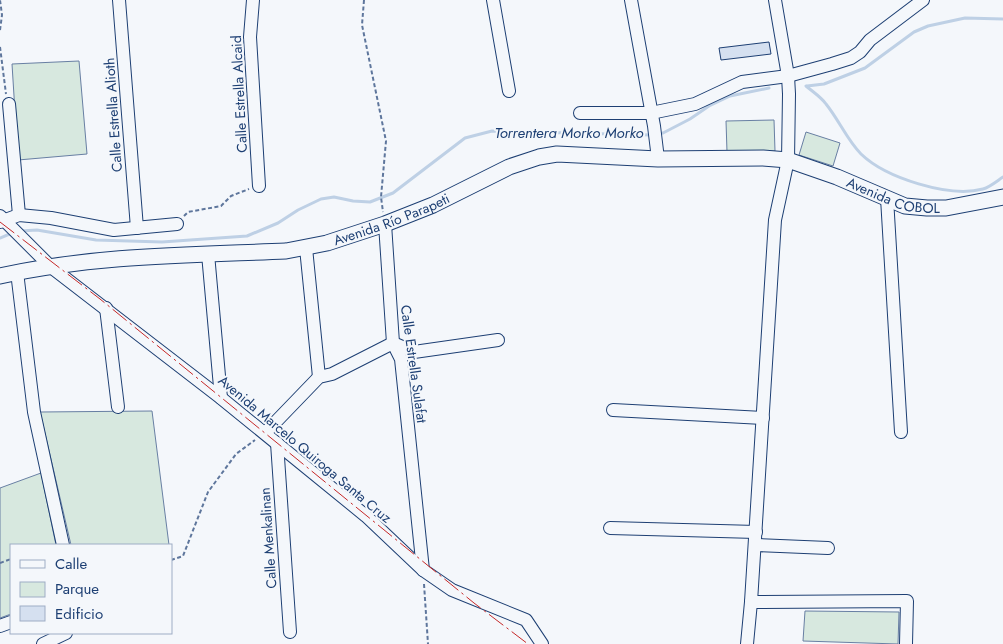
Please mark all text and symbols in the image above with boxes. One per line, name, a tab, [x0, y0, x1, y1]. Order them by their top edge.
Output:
street label: Calle Estrella Alcaid	[226, 35, 252, 153]
street label: Calle Estrella Alioth	[99, 57, 127, 173]
water label: Torrentera Morko Morko	[494, 122, 644, 144]
street label: Avenida COBOL	[844, 172, 941, 218]
street label: Avenida Río Parapeti	[331, 188, 453, 250]
street label: Calle Estrella Sulafat	[396, 304, 432, 425]
street label: Avenida Marcelo Quiroga Santa Cruz	[214, 370, 396, 528]
street label: Calle Menkalinan	[254, 487, 282, 589]
legend	[10, 544, 172, 634]
text: Calle	[55, 553, 87, 575]
text: Parque	[55, 578, 99, 600]
text: Edificio	[55, 603, 103, 625]

